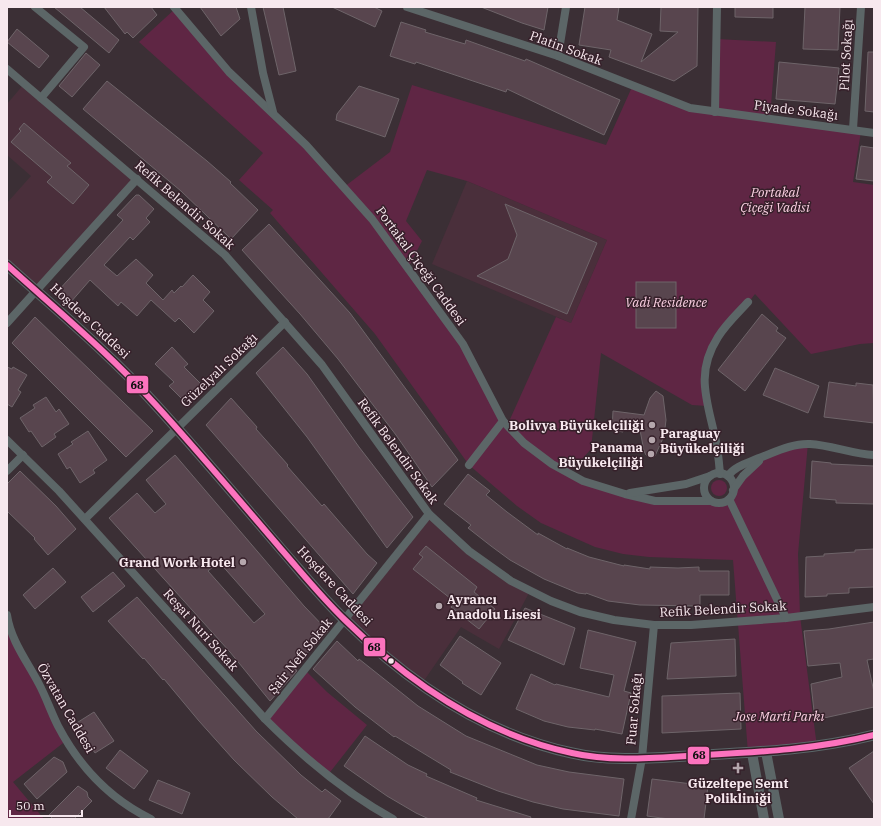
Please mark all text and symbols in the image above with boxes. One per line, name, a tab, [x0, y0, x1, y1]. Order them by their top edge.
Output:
street label: Pilot Sokağı	[836, 19, 856, 91]
street label: Platin Sokak	[527, 27, 605, 69]
street label: Piyade Sokağı	[753, 96, 839, 124]
street label: Refik Belendir Sokak	[131, 157, 239, 253]
park label: Portakal Çiçeği Vadisi	[740, 184, 810, 216]
street label: Portakal Çiçeği Caddesi	[372, 203, 470, 329]
street label: Hoşdere Caddesi	[46, 280, 134, 362]
park label: Vadi Residence	[625, 294, 707, 311]
street label: Güzelyalı Sokağı	[177, 329, 261, 411]
line badge: 68	[126, 375, 149, 394]
text: 68	[130, 378, 144, 392]
street label: Refik Belendir Sokak	[354, 395, 443, 508]
place label: Bolivya Büyükelçiliği	[509, 417, 645, 434]
marker: Bolivya Büyükelçiliği	[647, 420, 657, 430]
place label: Paraguay Büyükelçiliği	[660, 425, 745, 457]
marker: Paraguay Büyükelçiliği	[647, 435, 657, 445]
place label: Panama Büyükelçiliği	[558, 439, 644, 471]
marker: Panama Büyükelçiliği	[646, 449, 656, 459]
street label: Hoşdere Caddesi	[294, 542, 376, 630]
place label: Grand Work Hotel	[119, 554, 235, 571]
marker: Grand Work Hotel	[238, 557, 248, 567]
street label: Reşat Nuri Sokak	[160, 585, 243, 675]
place label: Ayrancı Anadolu Lisesi	[447, 591, 542, 623]
street label: Refik Belendir Sokak	[659, 597, 787, 621]
marker: Ayrancı Anadolu Lisesi	[434, 601, 444, 611]
street label: Şair Nefi Sokak	[264, 614, 336, 698]
line badge: 68	[363, 637, 386, 657]
text: 68	[367, 640, 381, 654]
unlabelled marker	[386, 656, 396, 666]
street label: Özvatan Caddesi	[33, 660, 99, 756]
street label: Fuar Sokağı	[622, 672, 646, 746]
park label: Jose Marti Parkı	[733, 708, 824, 725]
line badge: 68	[687, 746, 710, 765]
text: 68	[692, 748, 706, 762]
marker: Güzeltepe Semt Polikliniği	[732, 762, 744, 774]
place label: Güzeltepe Semt Polikliniği	[688, 775, 788, 807]
scale bar	[10, 792, 82, 818]
text: 50 m	[16, 798, 45, 813]

